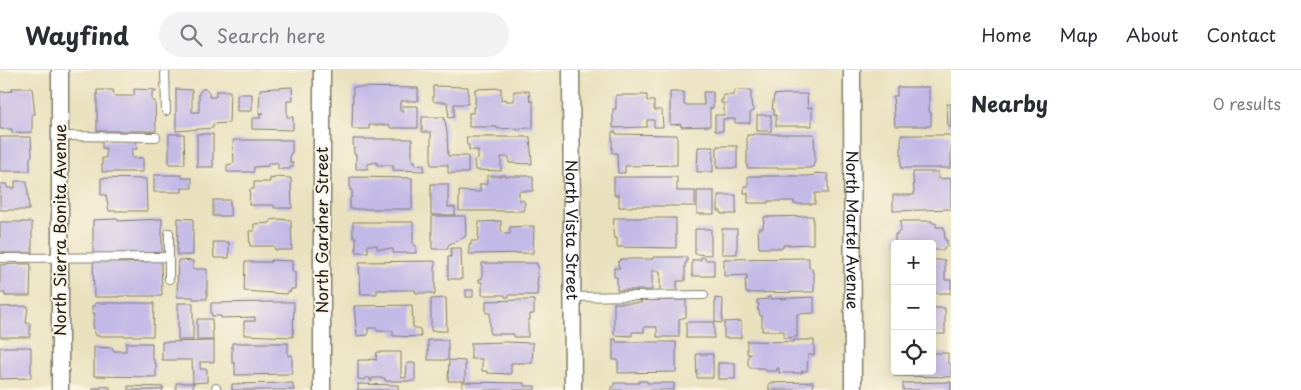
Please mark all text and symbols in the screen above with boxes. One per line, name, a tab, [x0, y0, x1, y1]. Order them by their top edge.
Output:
search box	[159, 12, 509, 57]
text: Wayfind	[25, 17, 129, 53]
icon: search	[177, 21, 205, 49]
text: Search here	[217, 21, 325, 49]
text: Home	[981, 21, 1031, 48]
text: Map	[1059, 21, 1098, 48]
text: About	[1126, 21, 1178, 48]
text: Contact	[1206, 21, 1276, 48]
text: Nearby	[971, 87, 1048, 119]
text: 0 results	[1213, 91, 1281, 115]
street label: North Sierra Bonita Avenue	[47, 124, 71, 336]
street label: North Gardner Street	[309, 146, 333, 313]
street label: North Martel Avenue	[841, 150, 866, 310]
street label: North Vista Street	[561, 160, 585, 301]
map controls	[891, 240, 936, 375]
button: +	[891, 240, 936, 285]
button: −	[891, 285, 936, 330]
button: locate	[891, 330, 936, 375]

